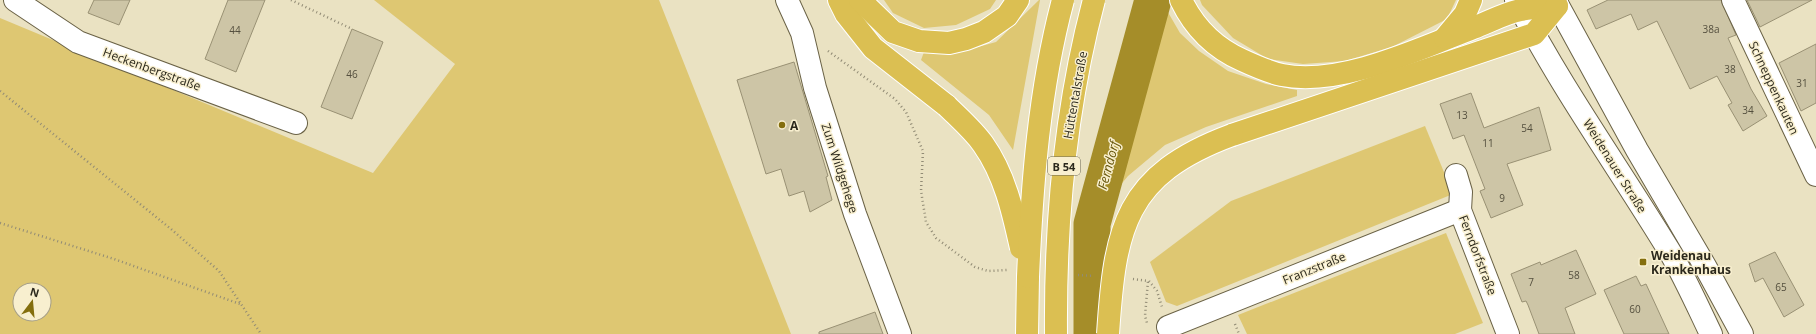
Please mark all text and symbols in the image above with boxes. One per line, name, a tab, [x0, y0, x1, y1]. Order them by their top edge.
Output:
house number: 38a	[1703, 22, 1720, 36]
house number: 44	[229, 23, 241, 37]
street label: Schneppenkauten	[1745, 39, 1803, 137]
street label: Heckenbergstraße	[101, 43, 204, 95]
street label: Hüttentalstraße	[1059, 50, 1091, 140]
house number: 38	[1724, 62, 1736, 76]
house number: 46	[346, 67, 358, 81]
house number: 31	[1796, 76, 1808, 90]
house number: 34	[1742, 103, 1754, 117]
house number: 13	[1456, 108, 1468, 122]
street label: Weidenauer Straße	[1579, 116, 1651, 216]
place label: A	[790, 117, 799, 134]
marker: A	[777, 120, 787, 130]
street label: Zum Wildgehege	[817, 121, 863, 215]
house number: 54	[1521, 121, 1533, 135]
house number: 11	[1482, 136, 1494, 150]
water label: Ferndorf	[1093, 137, 1124, 191]
road number: B 54	[1048, 157, 1080, 175]
house number: 9	[1499, 191, 1505, 205]
street label: Ferndorfstraße	[1455, 213, 1501, 298]
place label: Weidenau Krankenhaus	[1651, 247, 1731, 278]
street label: Franzstraße	[1280, 248, 1348, 288]
marker: Weidenau Krankenhaus	[1638, 257, 1648, 267]
house number: 58	[1568, 268, 1580, 282]
house number: 7	[1528, 275, 1534, 289]
house number: 65	[1775, 280, 1787, 294]
north arrow	[12, 282, 52, 322]
text: N	[29, 283, 41, 300]
house number: 60	[1629, 302, 1641, 316]

